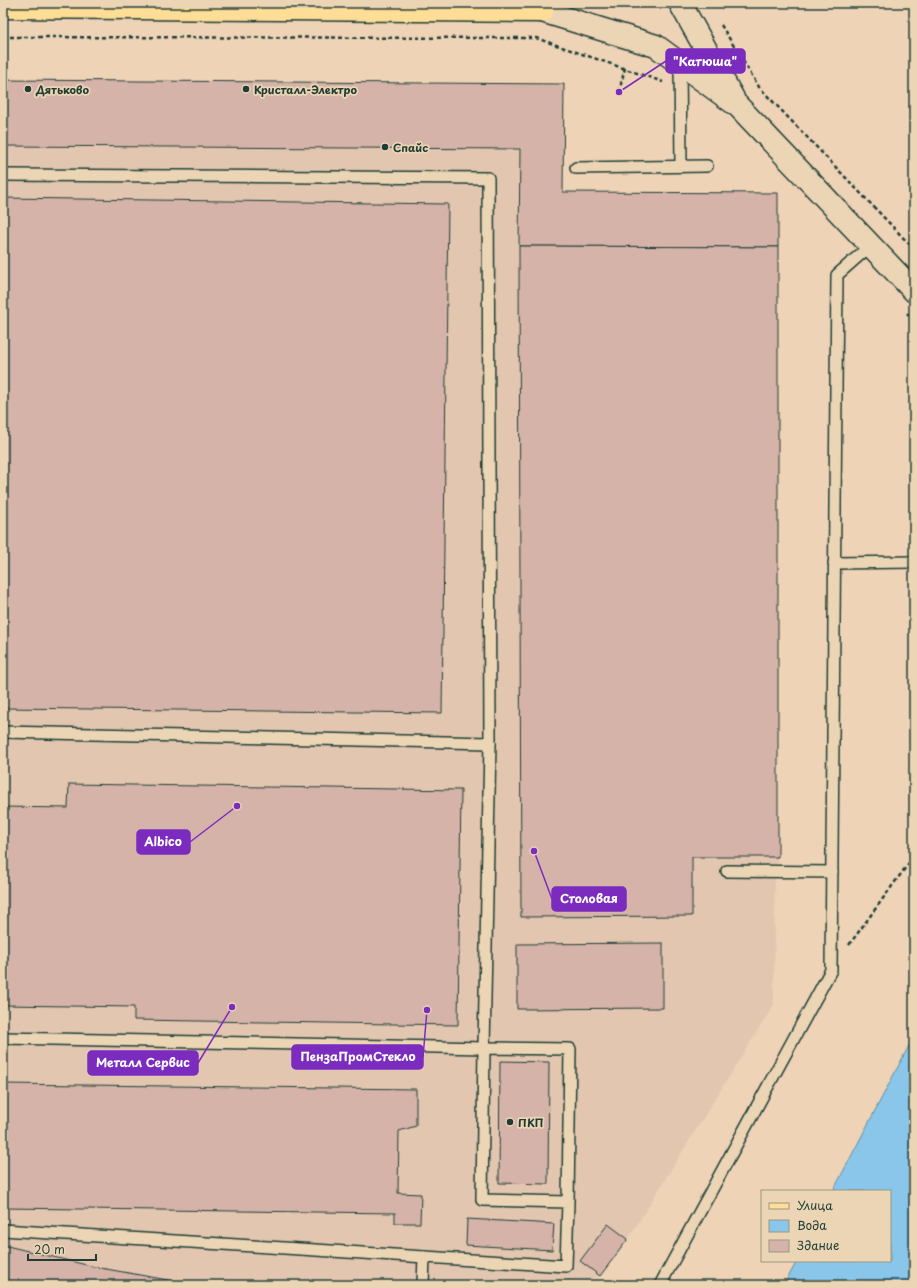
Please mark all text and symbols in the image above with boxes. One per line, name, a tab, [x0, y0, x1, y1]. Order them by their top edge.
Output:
callout: "Катюша"	[666, 49, 745, 73]
text: "Катюша"	[673, 52, 737, 70]
place label: Дятьково	[35, 81, 90, 98]
place label: Кристалл-Электро	[254, 81, 357, 98]
marker: Дятьково	[23, 84, 33, 94]
marker: Кристалл-Электро	[241, 84, 251, 94]
place label: Спайс	[393, 139, 428, 156]
marker: Спайс	[380, 142, 390, 152]
callout: Albico	[137, 830, 190, 854]
text: Albico	[143, 832, 182, 850]
callout: Столовая	[552, 887, 626, 911]
text: Столовая	[560, 889, 618, 907]
callout: ПензаПромСтекло	[292, 1045, 423, 1069]
text: ПензаПромСтекло	[300, 1047, 416, 1065]
callout: Металл Сервис	[88, 1051, 198, 1075]
text: Металл Сервис	[96, 1053, 190, 1071]
place label: ПКП	[518, 1114, 544, 1131]
marker: ПКП	[505, 1117, 515, 1127]
legend	[761, 1190, 891, 1262]
text: Улица	[797, 1196, 833, 1214]
text: Вода	[797, 1216, 827, 1234]
scale bar	[28, 1236, 96, 1262]
text: Здание	[797, 1236, 839, 1254]
text: 20 m	[34, 1240, 65, 1258]

